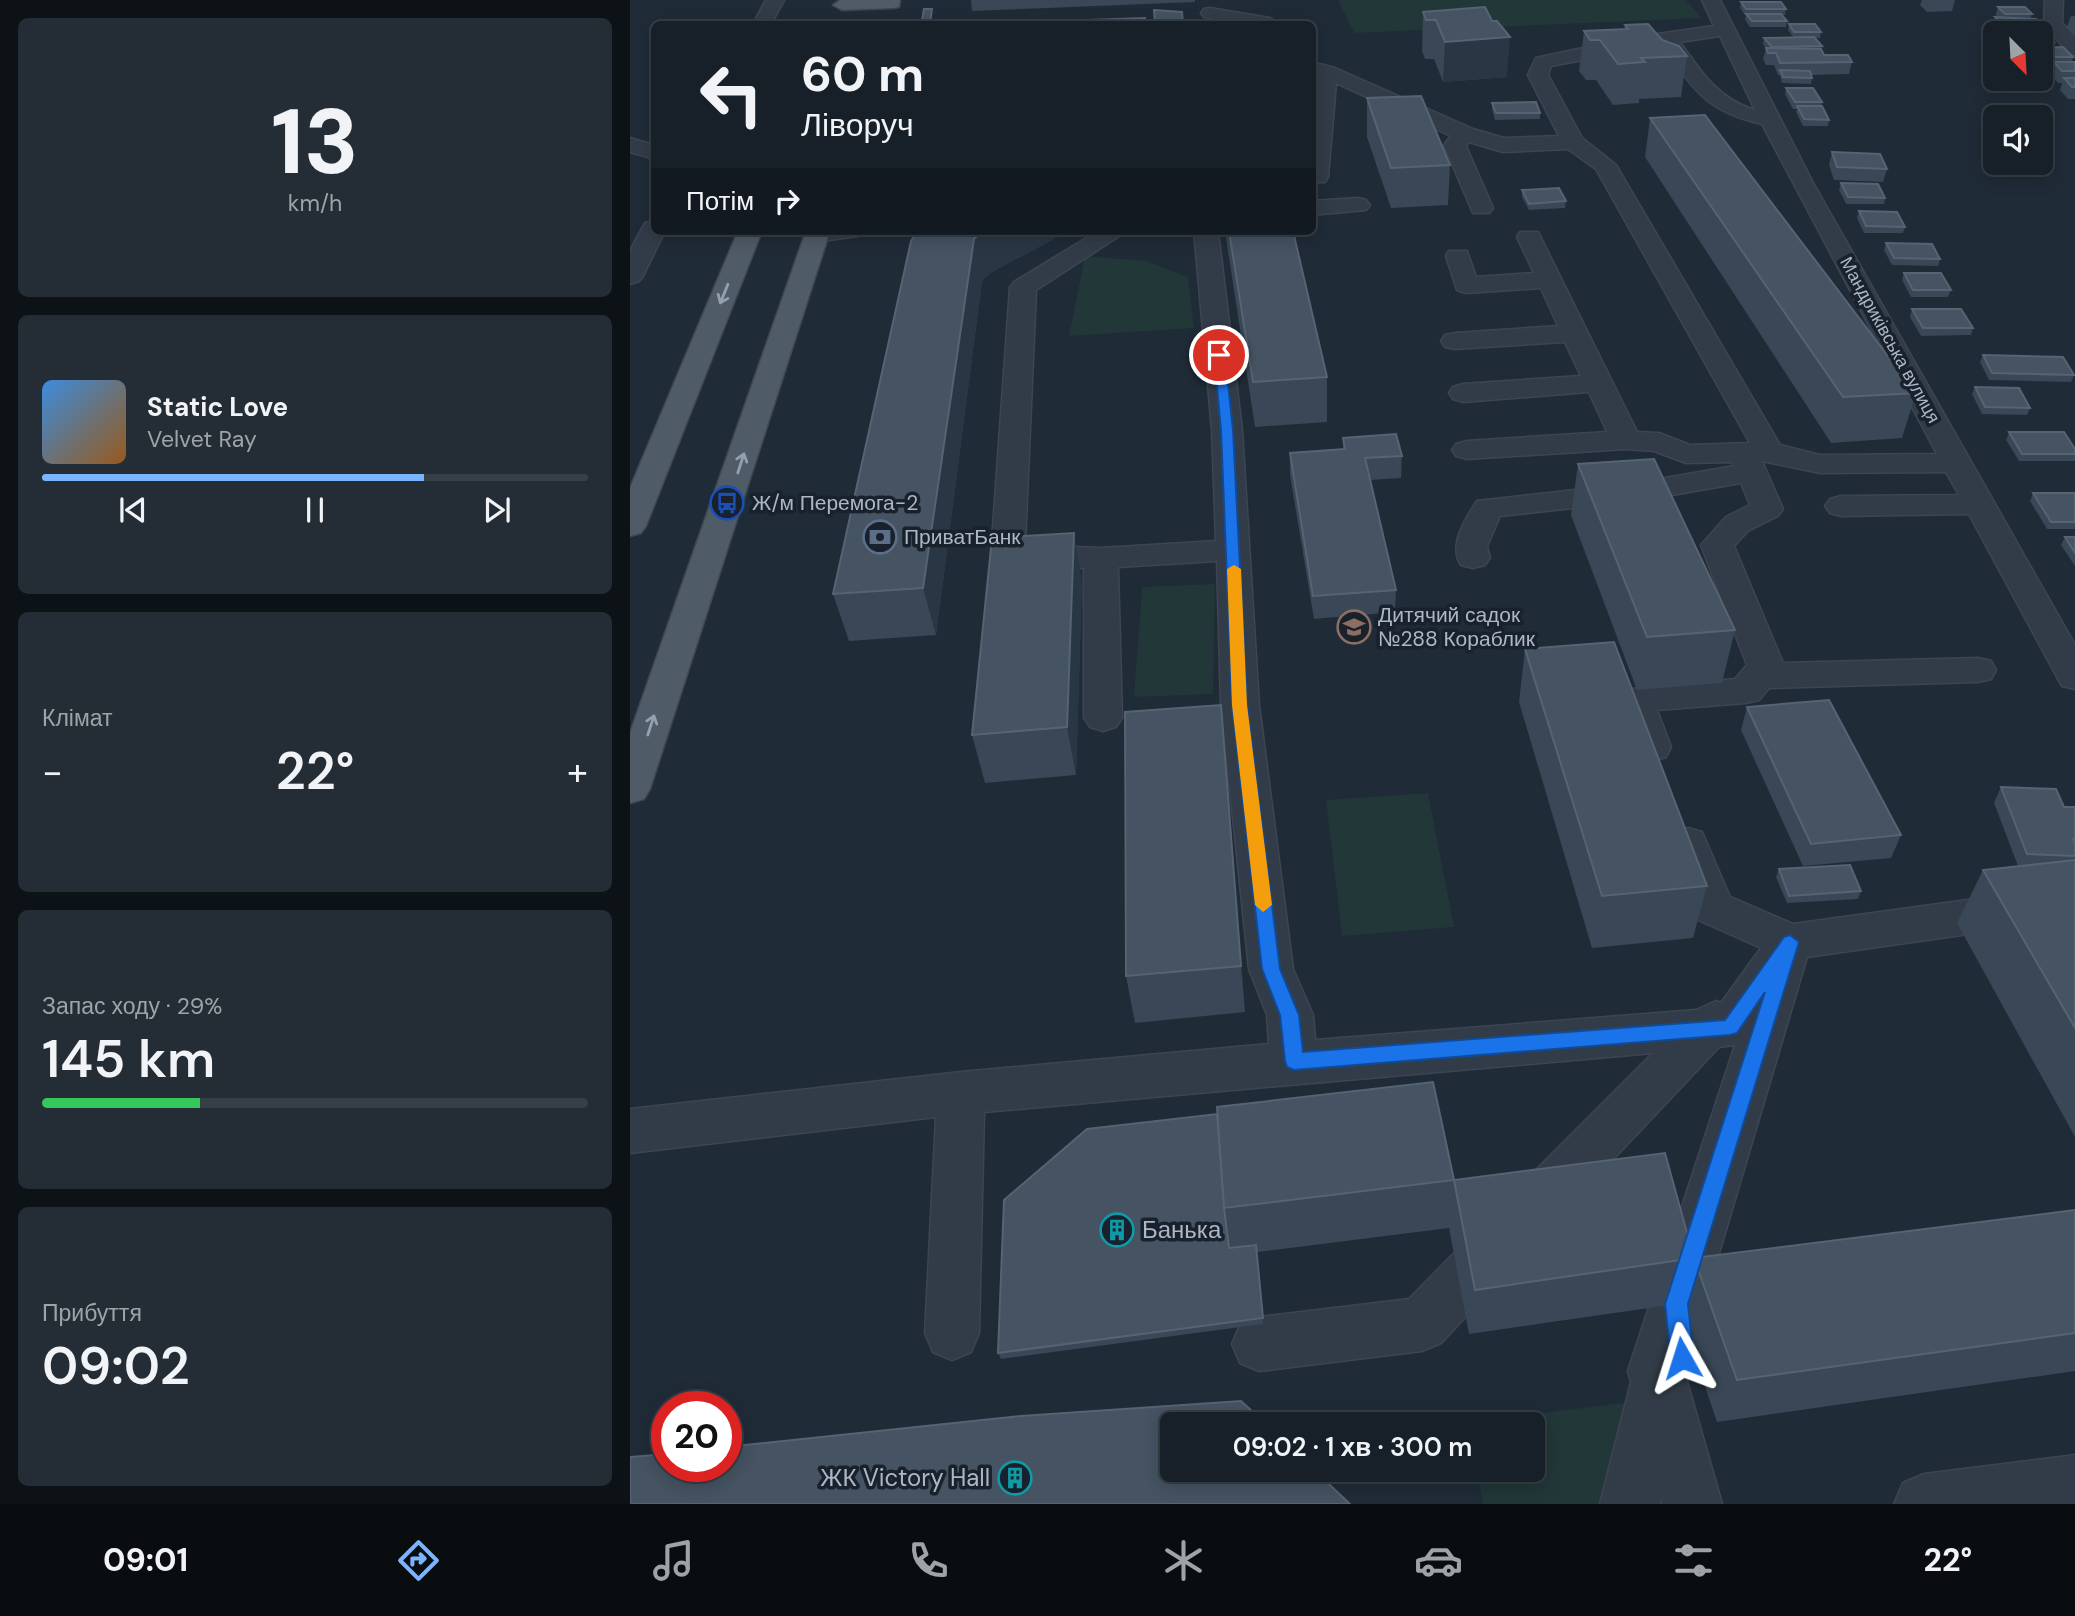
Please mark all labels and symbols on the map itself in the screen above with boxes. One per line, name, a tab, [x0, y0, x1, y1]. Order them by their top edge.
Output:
north arrow	[1983, 21, 2053, 91]
street label: Мандриківська вулиця	[1834, 252, 1946, 428]
one-way arrow	[717, 283, 730, 304]
pin	[1189, 325, 1249, 385]
one-way arrow	[735, 452, 748, 474]
bus stop icon: Ж/м Перемога-2	[708, 484, 746, 522]
place label: Ж/м Перемога-2	[752, 489, 918, 517]
bank icon: ПриватБанк	[861, 518, 899, 556]
place label: ПриватБанк	[904, 523, 1021, 551]
place label: Дитячий садок №288 Кораблик	[1378, 601, 1536, 653]
school or university icon: Дитячий садок №288 Кораблик	[1335, 608, 1373, 646]
one-way arrow	[646, 714, 658, 736]
building icon: Банька	[1098, 1211, 1136, 1249]
place label: Банька	[1142, 1214, 1222, 1245]
position arrow	[1645, 1321, 1719, 1395]
speed limit sign: 20	[651, 1391, 742, 1482]
building icon: ЖК Victory Hall	[996, 1459, 1034, 1497]
place label: ЖК Victory Hall	[820, 1462, 990, 1493]

